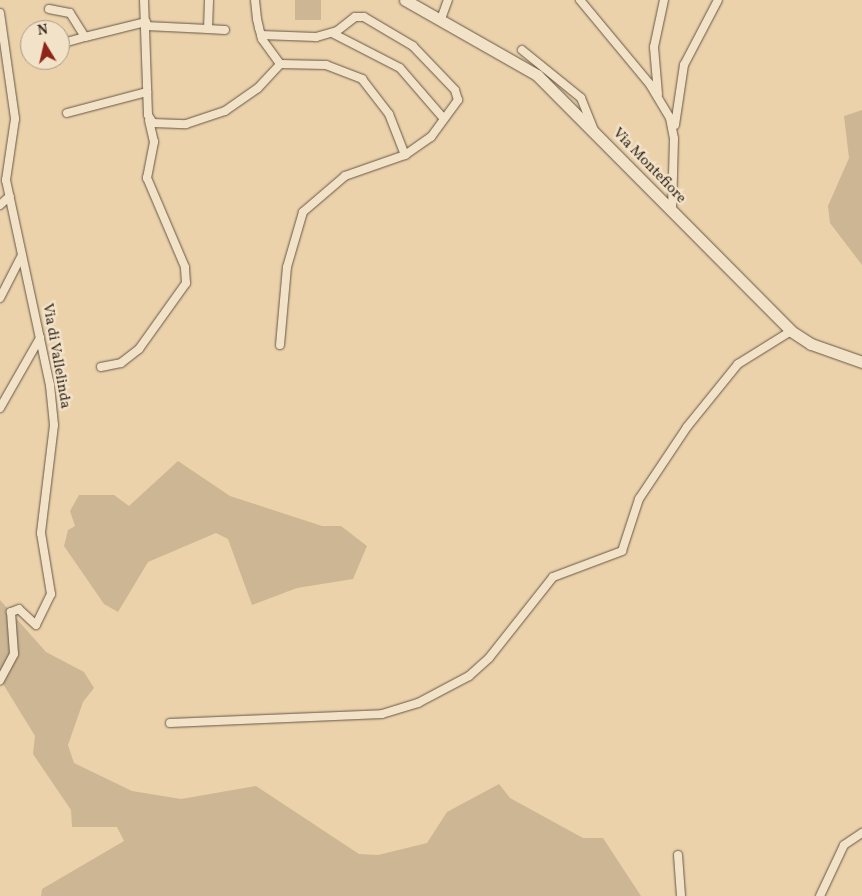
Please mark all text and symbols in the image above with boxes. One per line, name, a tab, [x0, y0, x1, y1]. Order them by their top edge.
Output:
north arrow	[20, 20, 70, 70]
text: N	[36, 21, 49, 41]
street label: Via Montefiore	[608, 124, 690, 208]
street label: Via di Vallelinda	[38, 302, 74, 410]

